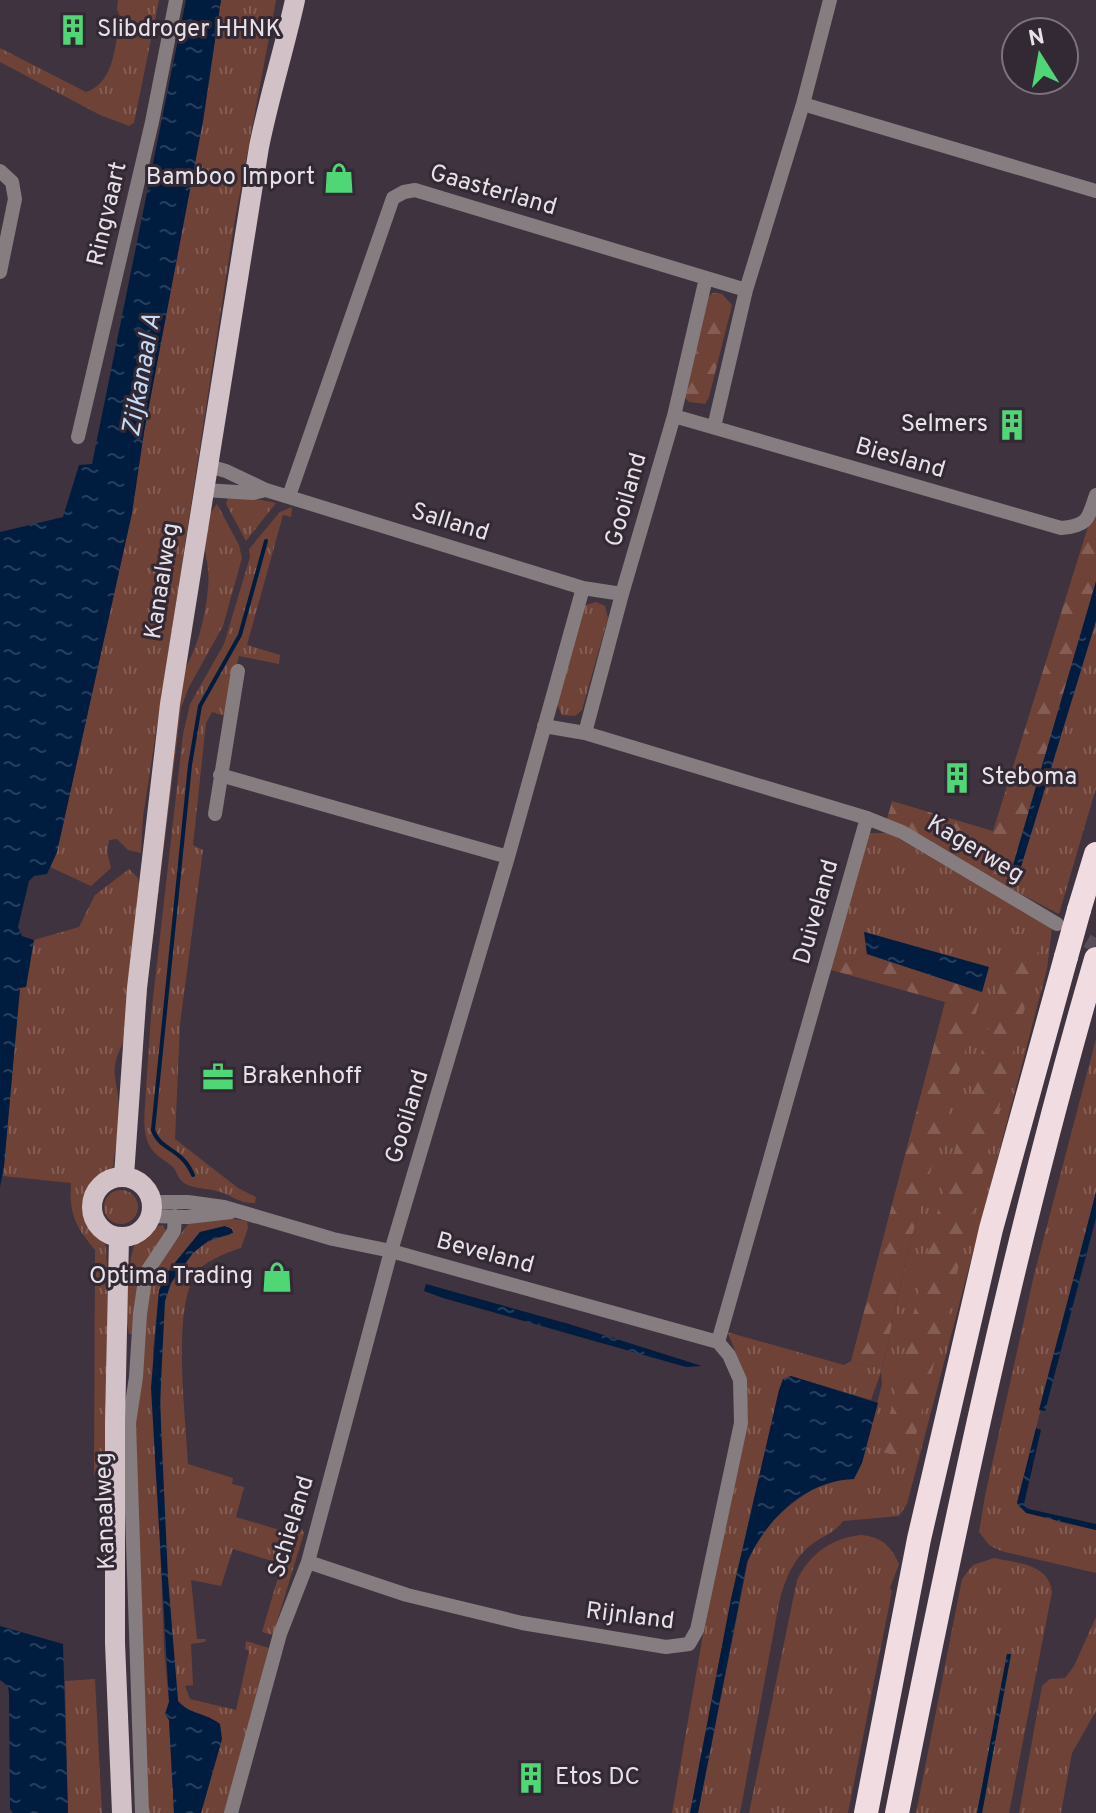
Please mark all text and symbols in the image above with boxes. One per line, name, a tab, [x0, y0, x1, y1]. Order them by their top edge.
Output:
building icon: Slibdroger HHNK	[56, 13, 90, 47]
place label: Slibdroger HHNK	[97, 15, 281, 45]
north arrow	[1000, 16, 1080, 96]
text: N	[1026, 24, 1047, 54]
street label: Ringvaart	[81, 159, 135, 269]
street label: Gaasterland	[426, 159, 560, 223]
shop icon: Bamboo Import	[322, 161, 356, 195]
place label: Bamboo Import	[146, 163, 315, 193]
water label: Zijkanaal A	[116, 311, 170, 439]
building icon: Selmers	[995, 408, 1029, 442]
place label: Selmers	[901, 410, 988, 440]
street label: Biesland	[851, 432, 949, 486]
street label: Gooiland	[599, 450, 655, 550]
street label: Salland	[407, 497, 493, 549]
street label: Kanaalweg	[139, 521, 187, 641]
building icon: Steboma	[940, 761, 974, 795]
place label: Steboma	[981, 763, 1077, 793]
street label: Kagerweg	[921, 809, 1029, 891]
street label: Duiveland	[788, 856, 846, 968]
office icon: Brakenhoff	[201, 1060, 235, 1094]
place label: Brakenhoff	[242, 1062, 361, 1092]
street label: Gooiland	[380, 1067, 436, 1167]
street label: Beveland	[433, 1227, 537, 1281]
shop icon: Optima Trading	[260, 1260, 294, 1294]
place label: Optima Trading	[89, 1262, 253, 1292]
street label: Kanaalweg	[89, 1452, 123, 1570]
street label: Schieland	[262, 1472, 322, 1582]
street label: Rijnland	[584, 1597, 676, 1637]
building icon: Etos DC	[514, 1761, 548, 1795]
place label: Etos DC	[555, 1763, 640, 1793]

